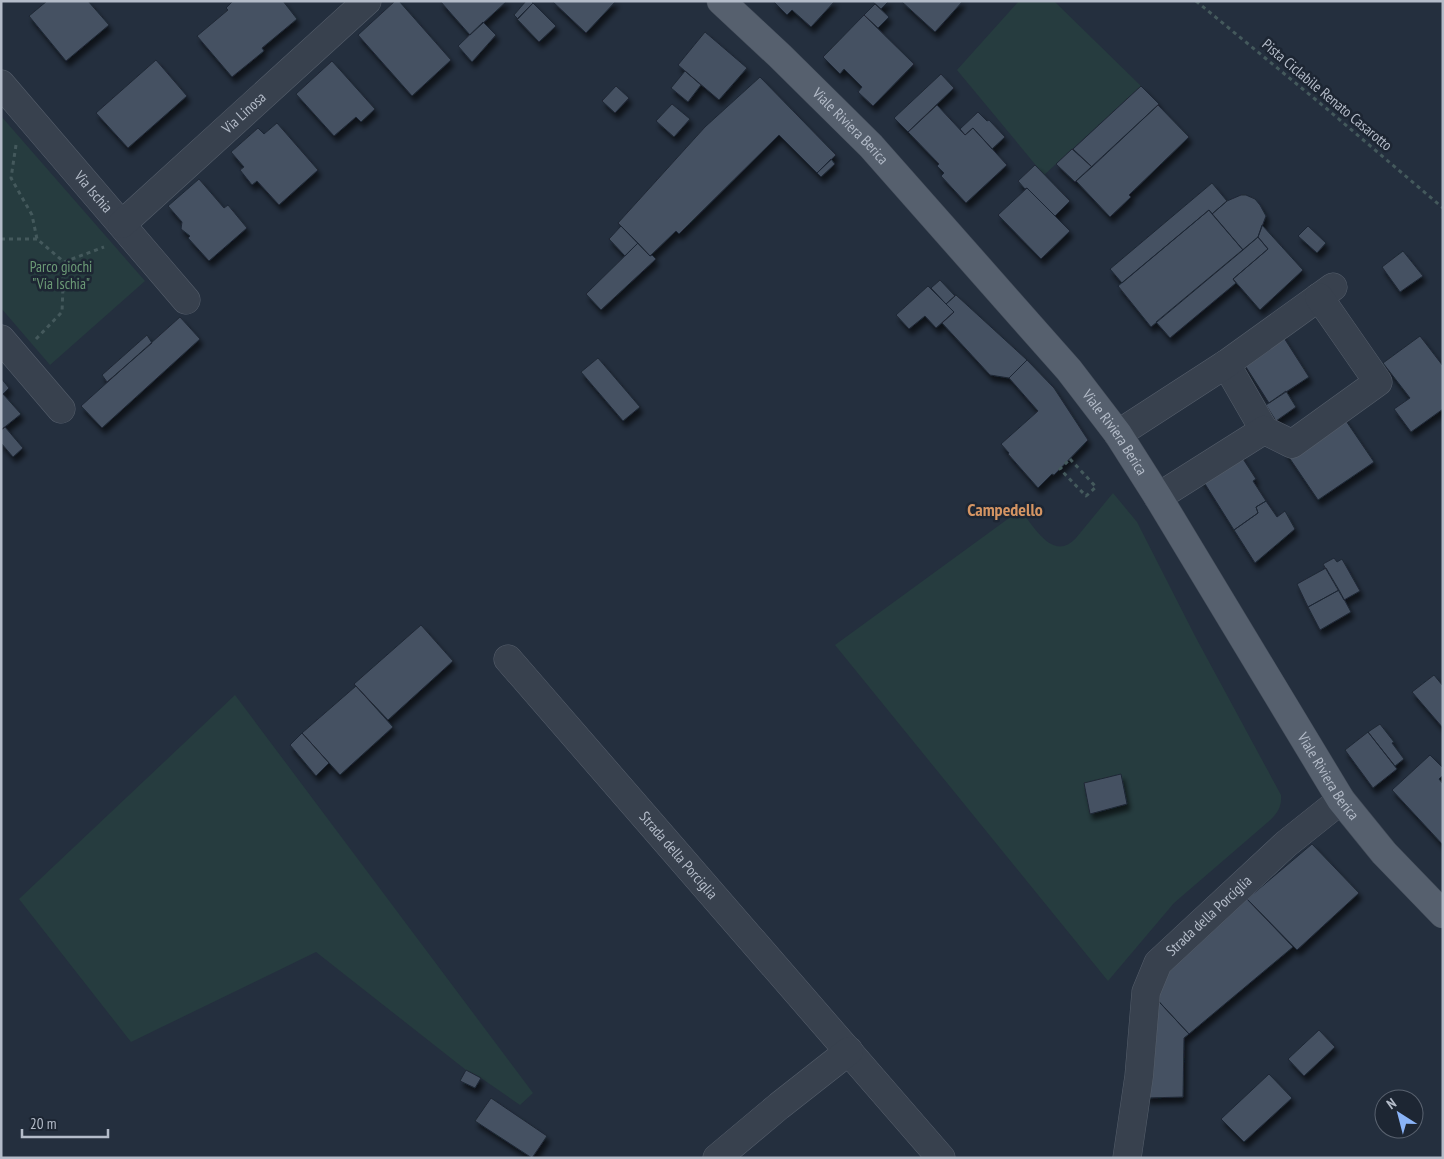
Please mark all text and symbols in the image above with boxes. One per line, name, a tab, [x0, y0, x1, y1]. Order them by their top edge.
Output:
street label: Pista Ciclabile Renato Casarotto	[1258, 35, 1396, 155]
street label: Viale Riviera Berica	[808, 83, 893, 168]
street label: Via Linosa	[217, 88, 270, 138]
street label: Via Ischia	[70, 166, 117, 216]
park label: Parco giochi "Via Ischia"	[30, 257, 92, 293]
street label: Viale Riviera Berica	[1078, 385, 1152, 478]
district label: Campedello	[967, 498, 1043, 521]
street label: Viale Riviera Berica	[1293, 728, 1363, 824]
street label: Strada della Porciglia	[636, 807, 722, 903]
street label: Strada della Porciglia	[1162, 871, 1255, 960]
north arrow	[1374, 1089, 1424, 1139]
text: N	[1383, 1094, 1400, 1113]
scale bar	[22, 1106, 109, 1138]
text: 20 m	[30, 1114, 56, 1133]

